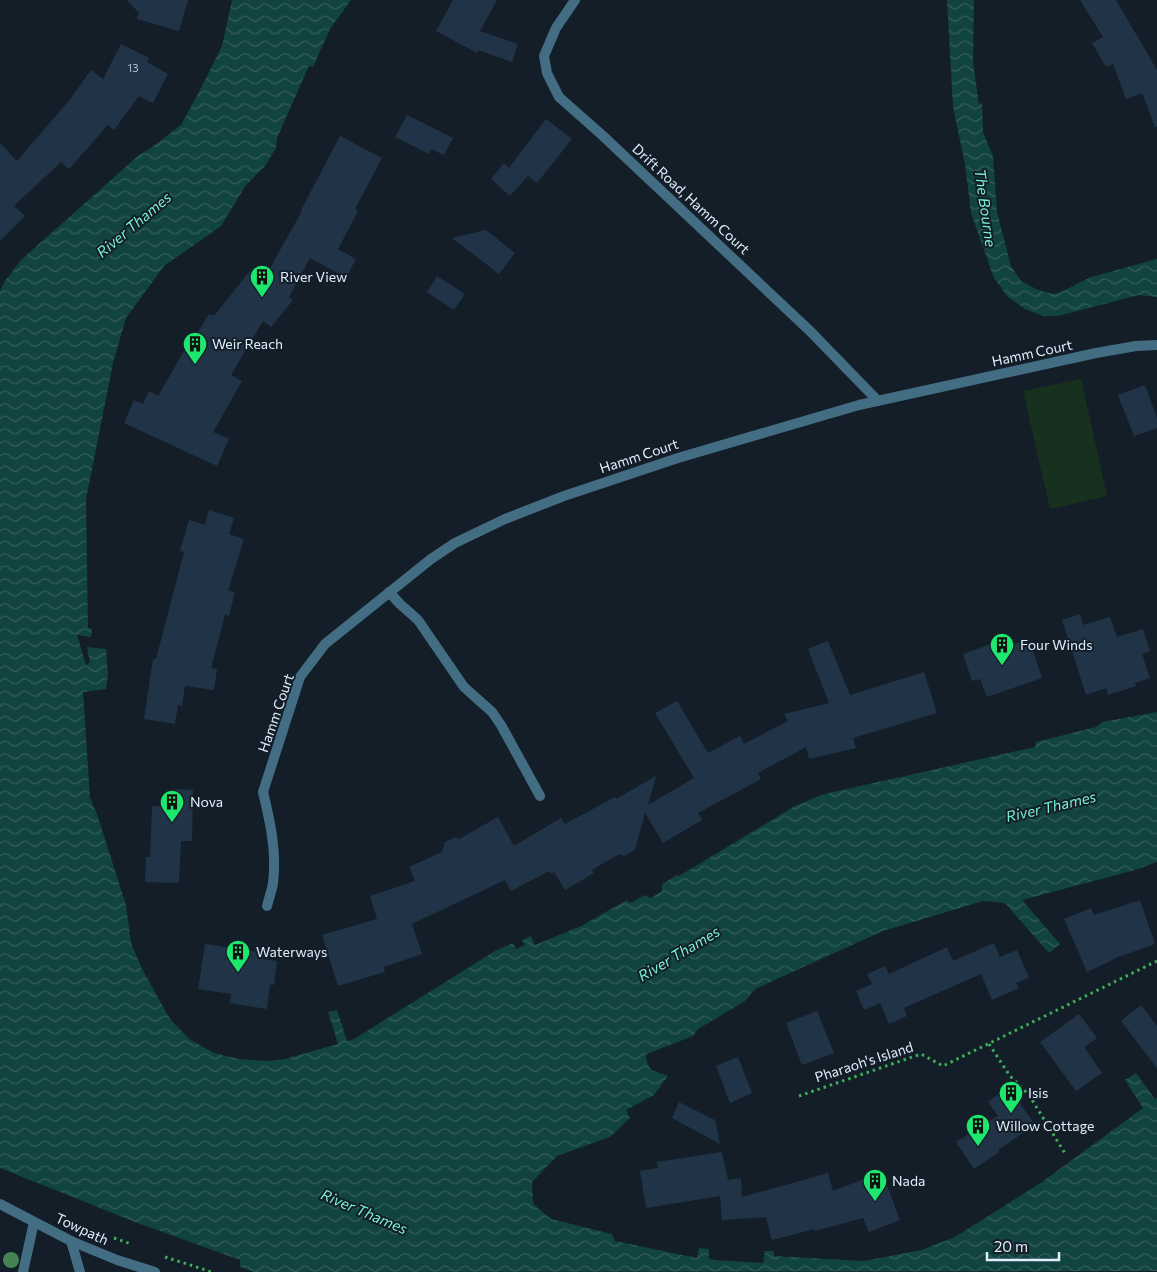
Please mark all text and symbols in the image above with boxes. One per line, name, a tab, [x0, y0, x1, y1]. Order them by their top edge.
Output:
house number: 13	[128, 61, 138, 74]
street label: Drift Road, Hamm Court	[629, 140, 754, 258]
water label: The Bourne	[972, 168, 1000, 248]
water label: River Thames	[92, 188, 175, 261]
building icon: River View	[249, 264, 275, 298]
place label: River View	[280, 268, 347, 285]
building icon: Weir Reach	[182, 331, 208, 365]
place label: Weir Reach	[212, 335, 283, 352]
street label: Hamm Court	[990, 336, 1074, 369]
street label: Hamm Court	[597, 435, 681, 476]
building icon: Four Winds	[989, 632, 1015, 666]
place label: Four Winds	[1020, 636, 1093, 653]
street label: Hamm Court	[254, 671, 297, 754]
water label: River Thames	[1004, 787, 1098, 825]
building icon: Nova	[159, 789, 185, 823]
place label: Nova	[190, 793, 223, 810]
water label: River Thames	[634, 922, 723, 985]
building icon: Waterways	[225, 939, 251, 973]
place label: Waterways	[256, 943, 327, 960]
street label: Pharaoh's Island	[812, 1038, 915, 1085]
building icon: Isis	[998, 1080, 1024, 1114]
place label: Isis	[1028, 1084, 1048, 1101]
building icon: Willow Cottage	[965, 1113, 991, 1147]
place label: Willow Cottage	[996, 1117, 1094, 1134]
building icon: Nada	[862, 1168, 888, 1202]
place label: Nada	[892, 1172, 925, 1189]
water label: River Thames	[318, 1185, 410, 1237]
street label: Towpath	[53, 1209, 111, 1248]
scale bar	[987, 1230, 1060, 1262]
text: 20 m	[994, 1237, 1028, 1255]

